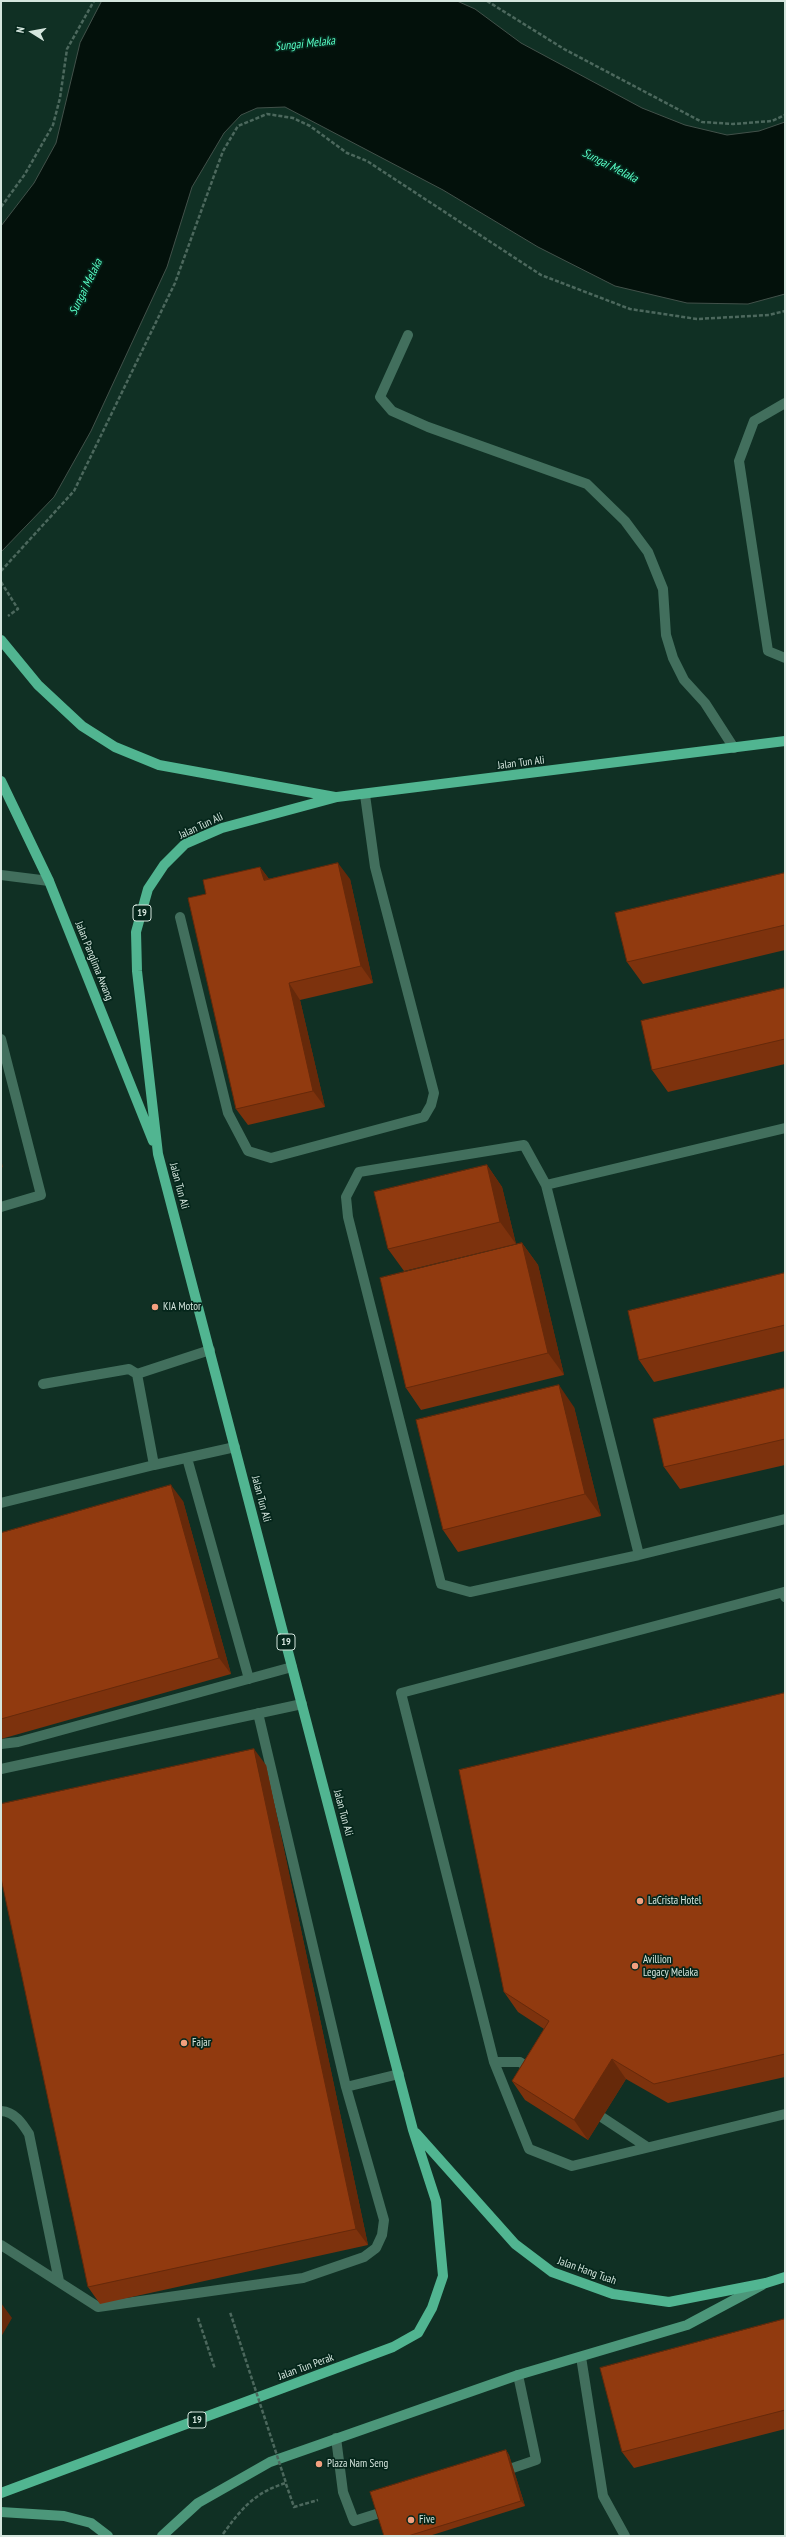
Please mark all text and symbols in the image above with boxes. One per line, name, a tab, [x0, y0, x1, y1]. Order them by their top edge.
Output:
north arrow	[12, 12, 52, 52]
text: N	[13, 25, 28, 34]
water label: Sungai Melaka	[274, 34, 336, 54]
water label: Sungai Melaka	[580, 146, 640, 186]
water label: Sungai Melaka	[66, 257, 106, 317]
street label: Jalan Tun Ali	[497, 754, 545, 772]
street label: Jalan Tun Ali	[177, 810, 225, 842]
road number: 19	[133, 905, 151, 921]
street label: Jalan Panglima Awang	[72, 920, 116, 1002]
street label: Jalan Tun Ali	[167, 1161, 191, 1211]
place label: KIA Motor	[163, 1300, 201, 1314]
marker: KIA Motor	[150, 1302, 160, 1312]
street label: Jalan Tun Ali	[249, 1474, 273, 1524]
road number: 19	[277, 1634, 295, 1650]
street label: Jalan Tun Ali	[331, 1788, 355, 1838]
place label: LaCrista Hotel	[648, 1894, 701, 1908]
marker: LaCrista Hotel	[635, 1896, 645, 1906]
place label: Avillion Legacy Melaka	[643, 1953, 698, 1979]
marker: Avillion Legacy Melaka	[630, 1961, 640, 1971]
place label: Fajar	[192, 2036, 211, 2050]
marker: Fajar	[179, 2038, 189, 2048]
street label: Jalan Hang Tuah	[556, 2254, 618, 2288]
street label: Jalan Tun Perak	[277, 2351, 335, 2383]
road number: 19	[188, 2412, 206, 2428]
place label: Plaza Nam Seng	[327, 2457, 388, 2471]
marker: Plaza Nam Seng	[314, 2459, 324, 2469]
place label: Five	[419, 2513, 435, 2527]
marker: Five	[406, 2515, 416, 2525]

